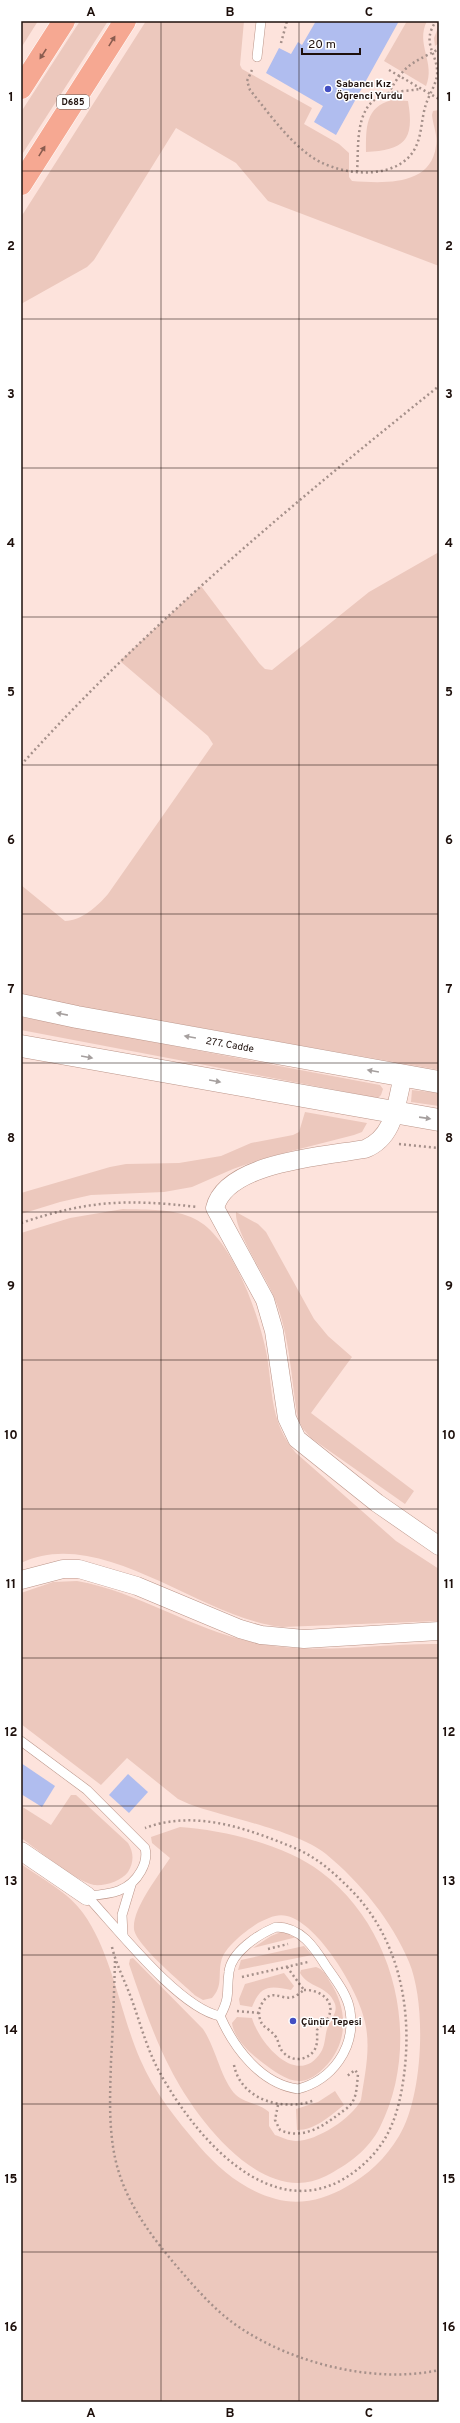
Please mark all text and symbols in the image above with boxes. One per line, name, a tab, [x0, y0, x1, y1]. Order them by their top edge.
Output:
text: A	[86, 5, 96, 21]
text: B	[226, 5, 235, 21]
text: C	[365, 5, 373, 21]
scale bar	[302, 30, 360, 56]
one-way arrow	[108, 35, 115, 47]
text: 20 m	[308, 37, 336, 53]
one-way arrow	[39, 49, 47, 59]
place label: Sabancı Kız Öğrenci Yurdu	[336, 78, 402, 103]
marker: Sabancı Kız Öğrenci Yurdu	[323, 84, 333, 94]
text: 1	[8, 90, 14, 106]
text: 1	[446, 90, 452, 106]
road number: D685	[57, 95, 89, 109]
one-way arrow	[38, 146, 46, 156]
text: 2	[7, 239, 15, 255]
text: 2	[445, 239, 453, 255]
text: 3	[7, 387, 15, 403]
text: 3	[445, 387, 453, 403]
text: 4	[7, 536, 15, 552]
text: 4	[445, 536, 453, 552]
text: 5	[7, 685, 15, 701]
text: 5	[445, 685, 453, 701]
text: 6	[7, 833, 15, 849]
text: 6	[445, 833, 453, 849]
text: 7	[8, 982, 15, 998]
text: 7	[446, 982, 453, 998]
one-way arrow	[56, 1011, 68, 1017]
one-way arrow	[184, 1034, 196, 1040]
street label: 277. Cadde	[205, 1035, 255, 1056]
one-way arrow	[81, 1054, 93, 1060]
one-way arrow	[367, 1067, 379, 1073]
one-way arrow	[209, 1078, 221, 1084]
one-way arrow	[419, 1115, 432, 1121]
text: 8	[7, 1131, 15, 1147]
text: 8	[445, 1131, 453, 1147]
text: 9	[7, 1279, 15, 1295]
text: 9	[445, 1279, 453, 1295]
text: 10	[4, 1428, 18, 1444]
text: 10	[442, 1428, 456, 1444]
text: 11	[6, 1577, 16, 1593]
text: 11	[444, 1577, 454, 1593]
text: 12	[4, 1725, 18, 1741]
text: 12	[442, 1725, 456, 1741]
text: 13	[5, 1874, 18, 1890]
text: 13	[443, 1874, 456, 1890]
marker: Çünür Tepesi	[288, 2016, 298, 2026]
place label: Çünür Tepesi	[301, 2016, 362, 2029]
text: 14	[4, 2023, 18, 2039]
text: 14	[442, 2023, 456, 2039]
text: 15	[4, 2172, 18, 2188]
text: 15	[442, 2172, 456, 2188]
text: 16	[4, 2320, 18, 2336]
text: 16	[442, 2320, 456, 2336]
text: A	[86, 2406, 96, 2422]
text: B	[226, 2406, 235, 2422]
text: C	[365, 2406, 373, 2422]

